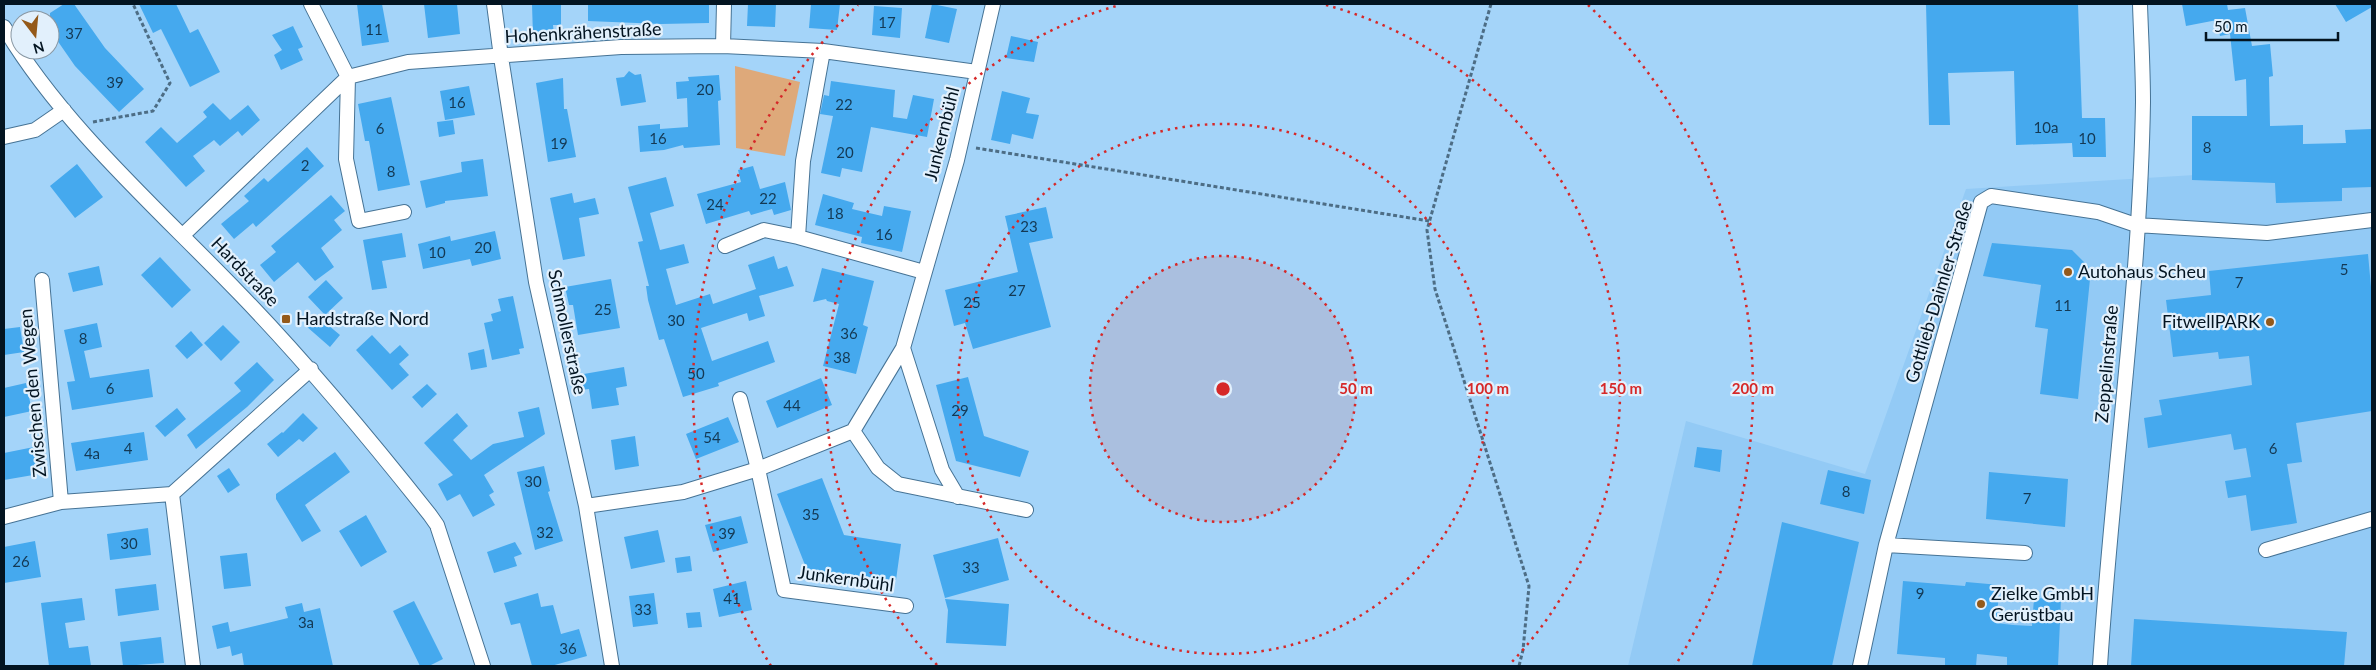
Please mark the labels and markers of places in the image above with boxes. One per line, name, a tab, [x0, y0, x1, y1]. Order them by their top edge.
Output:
place label: Autohaus Scheu	[2078, 260, 2206, 282]
marker: Autohaus Scheu	[2062, 266, 2074, 278]
place label: Hardstraße Nord	[296, 307, 429, 329]
place label: FitwellPARK	[2162, 310, 2260, 332]
marker: Hardstraße Nord	[280, 313, 292, 325]
marker: FitwellPARK	[2264, 316, 2276, 328]
centre of rings	[1214, 380, 1232, 398]
place label: Zielke GmbH Gerüstbau	[1991, 582, 2094, 625]
marker: Zielke GmbH Gerüstbau	[1975, 598, 1987, 610]

